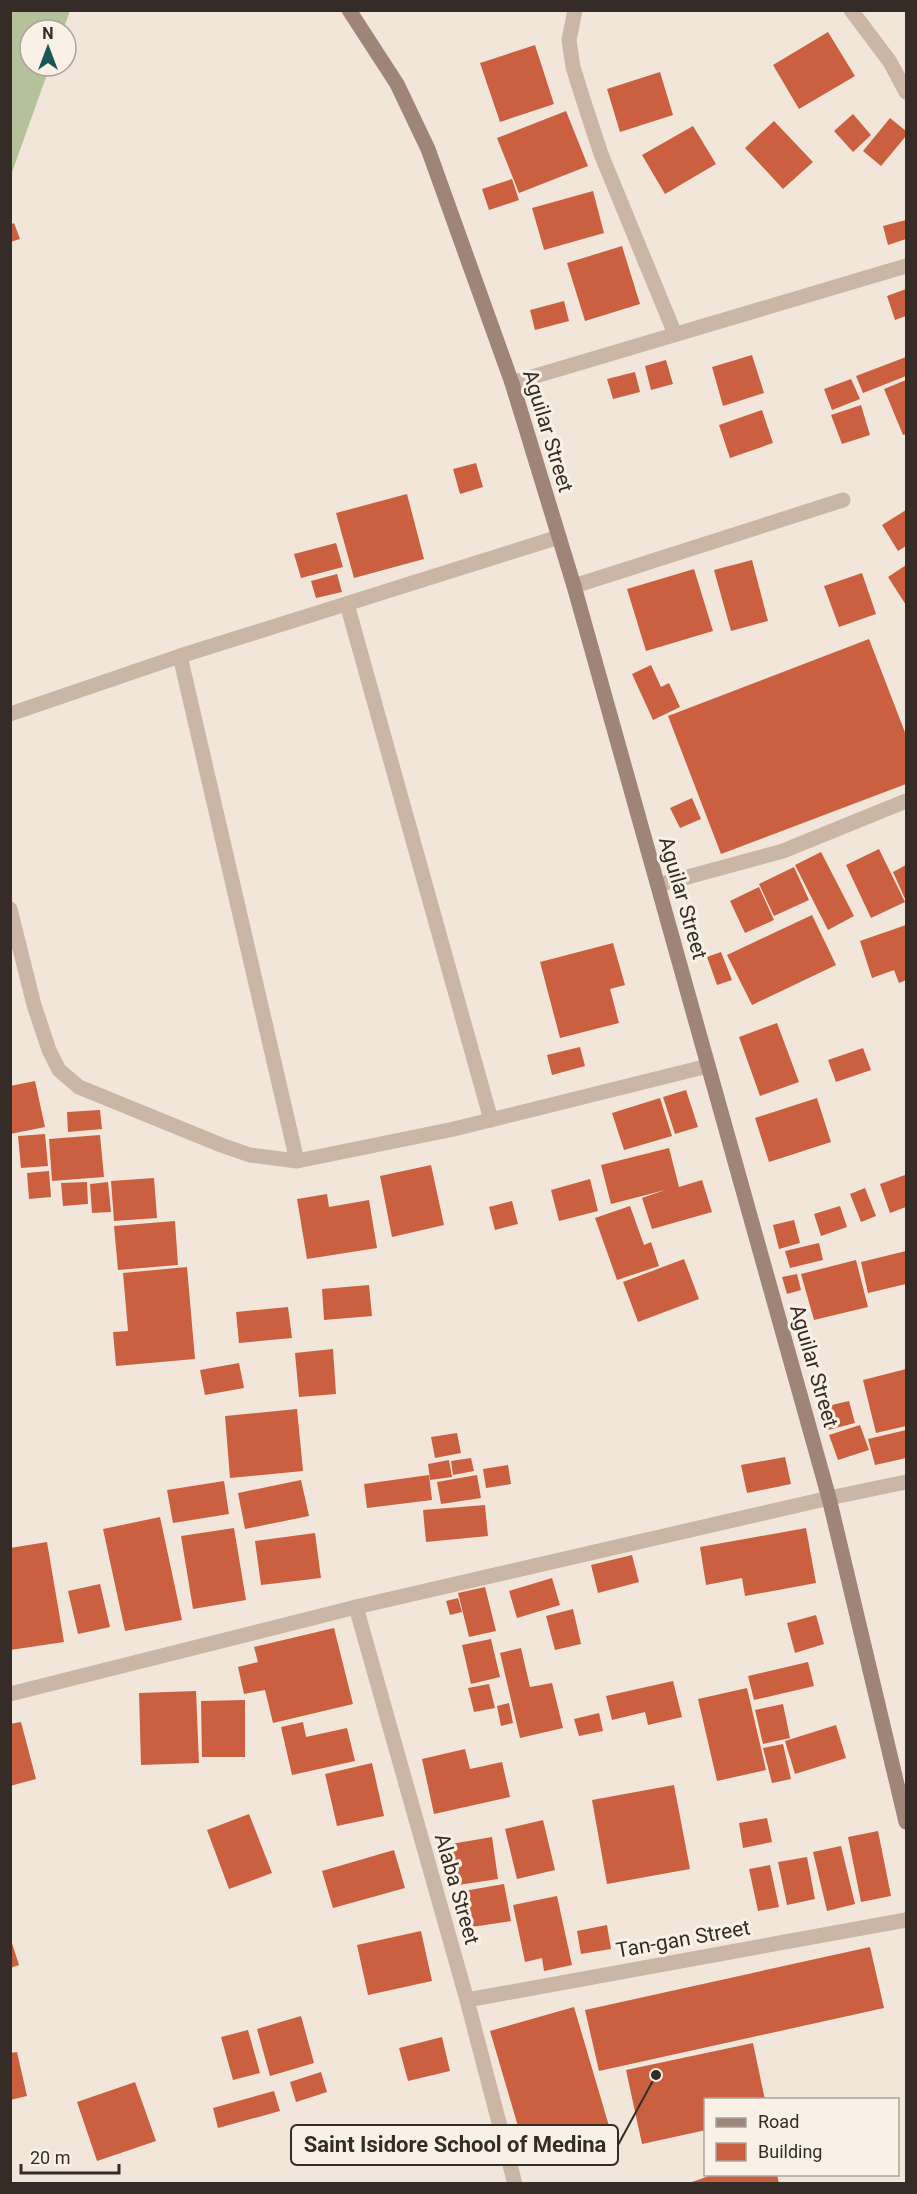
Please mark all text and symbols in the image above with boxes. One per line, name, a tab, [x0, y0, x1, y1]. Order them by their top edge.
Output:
north arrow	[18, 18, 78, 78]
text: N	[42, 24, 54, 43]
street label: Aguilar Street	[518, 367, 578, 495]
street label: Aguilar Street	[654, 834, 712, 962]
street label: Aguilar Street	[785, 1302, 843, 1430]
street label: Alaba Street	[430, 1831, 484, 1947]
street label: Tan-gan Street	[614, 1915, 752, 1963]
legend	[704, 2098, 899, 2176]
text: Road	[758, 2111, 799, 2132]
callout: Saint Isidore School of Medina	[291, 2125, 618, 2165]
text: Saint Isidore School of Medina	[304, 2132, 607, 2157]
scale bar	[21, 2137, 118, 2175]
text: Building	[758, 2141, 822, 2162]
text: 20 m	[30, 2147, 70, 2168]

